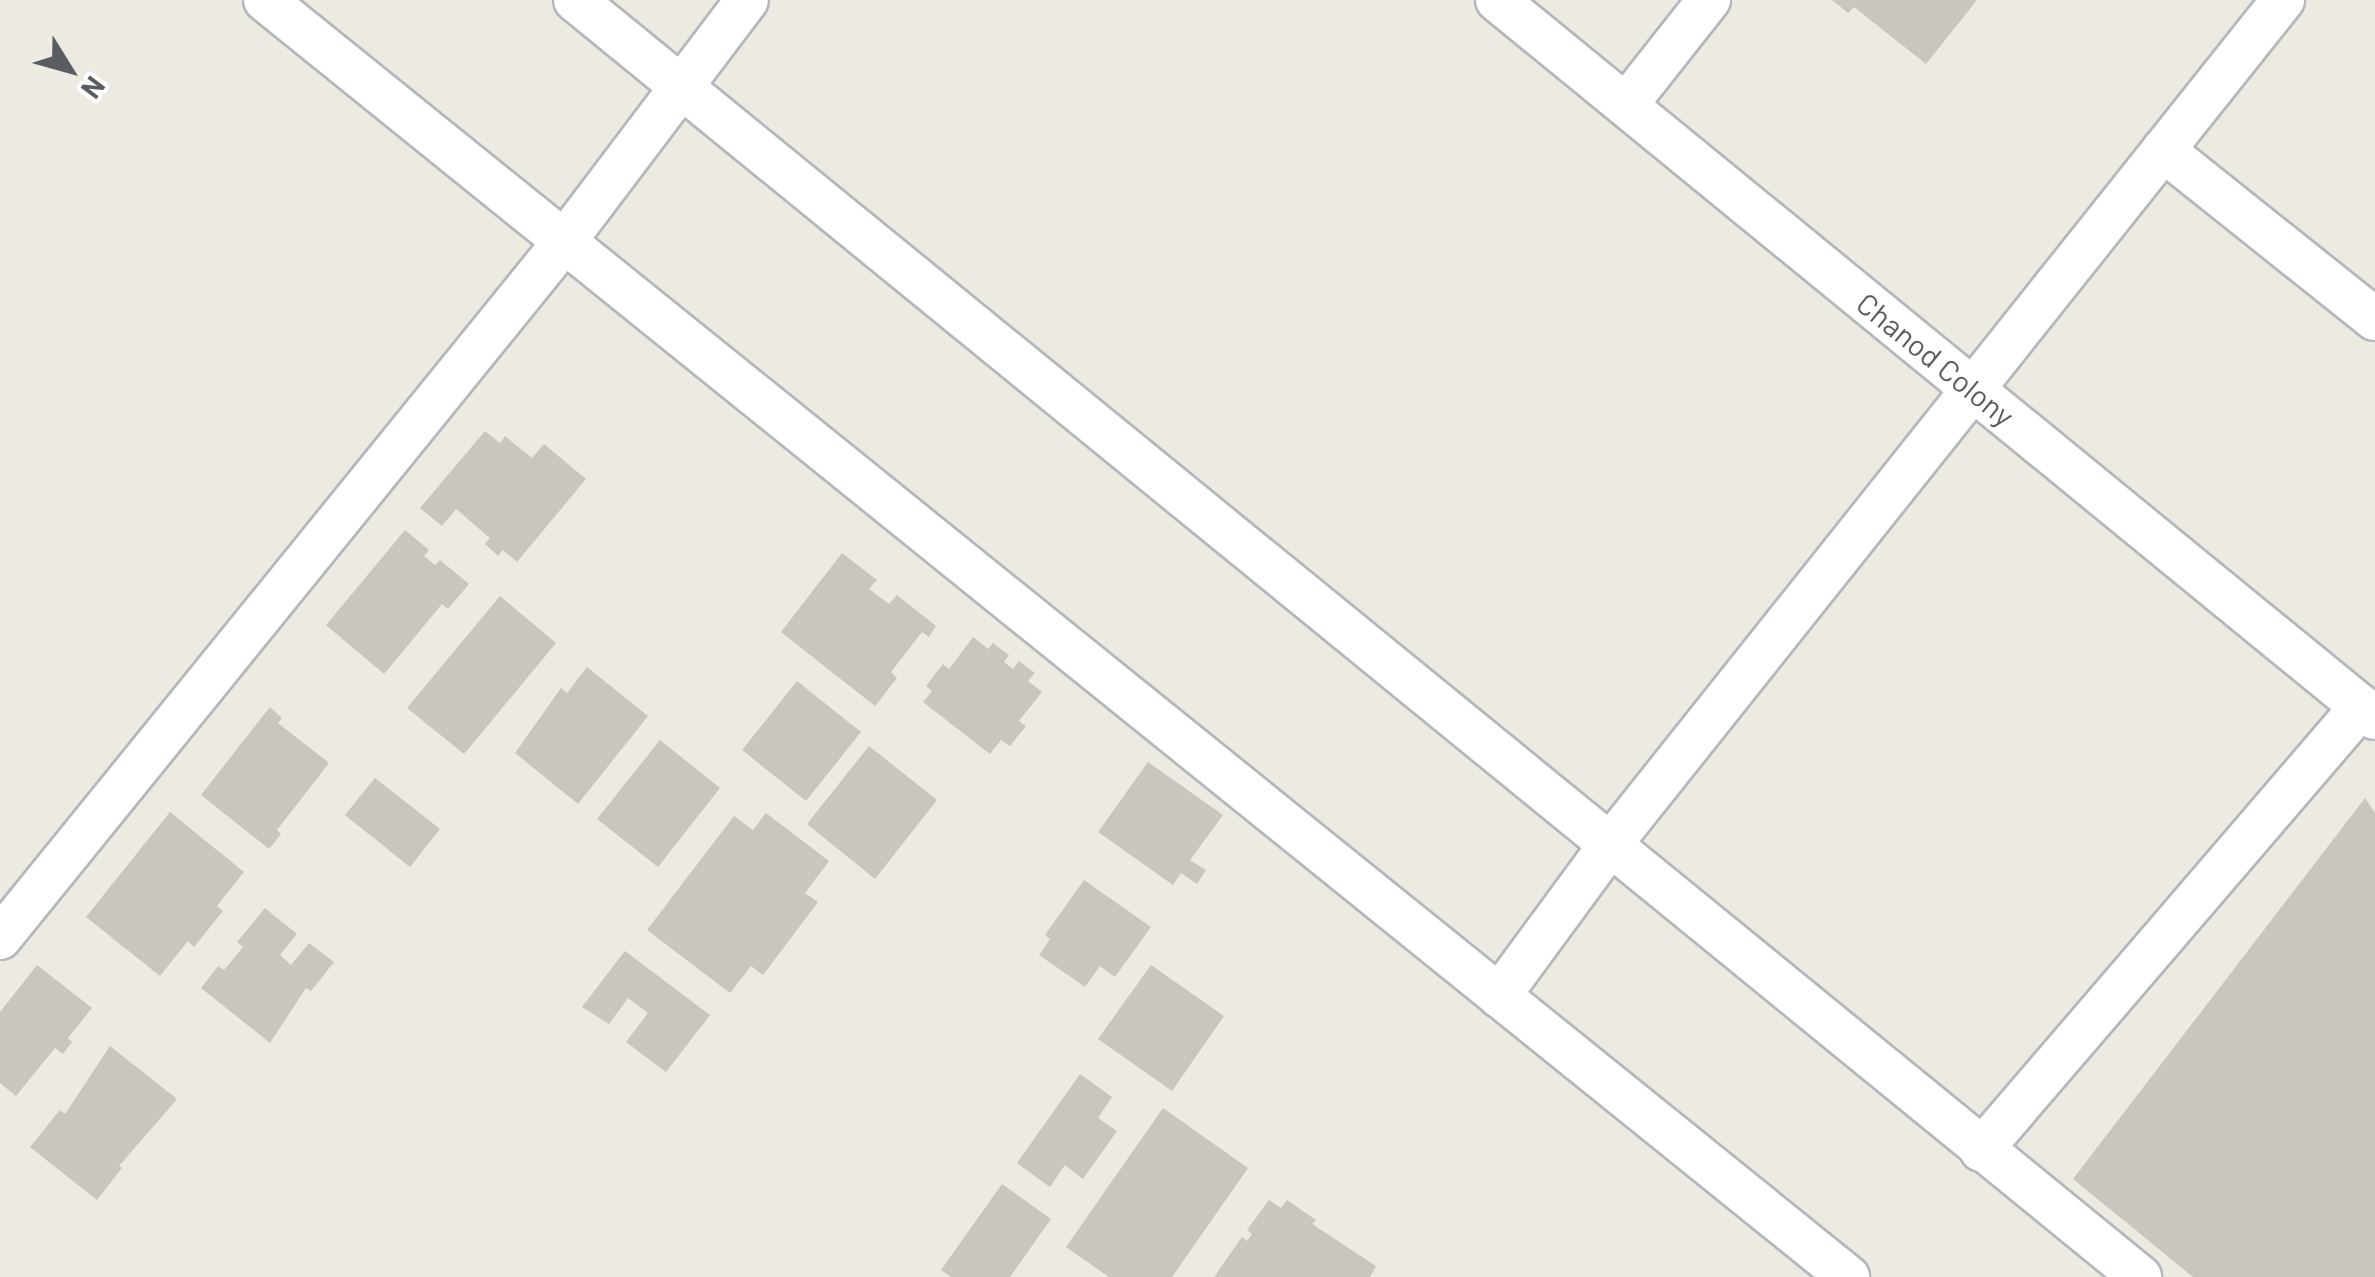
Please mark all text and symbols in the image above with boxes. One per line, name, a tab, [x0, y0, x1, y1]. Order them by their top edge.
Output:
north arrow	[20, 20, 120, 120]
text: N	[75, 70, 113, 106]
street label: Chanod Colony	[1850, 285, 2022, 433]

